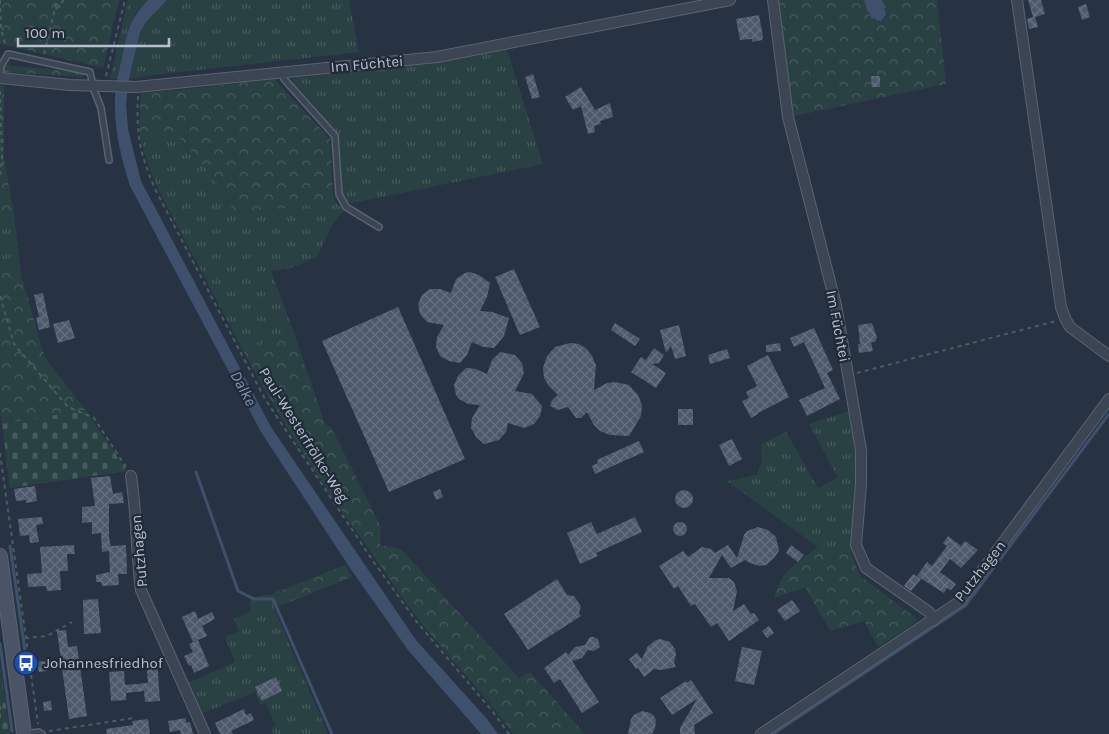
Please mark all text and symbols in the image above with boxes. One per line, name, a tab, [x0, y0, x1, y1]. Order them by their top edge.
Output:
scale bar	[18, 15, 169, 47]
text: 100 m	[25, 24, 65, 42]
street label: Im Füchtei	[330, 52, 404, 76]
street label: Im Füchtei	[822, 288, 854, 364]
street label: Paul-Westerfrölke-Weg	[255, 364, 353, 506]
water label: Dalke	[226, 367, 261, 410]
street label: Putzhagen	[127, 514, 151, 588]
street label: Putzhagen	[951, 537, 1009, 605]
bus stop icon: Johannesfriedhof	[13, 650, 39, 676]
place label: Johannesfriedhof	[44, 654, 164, 672]

